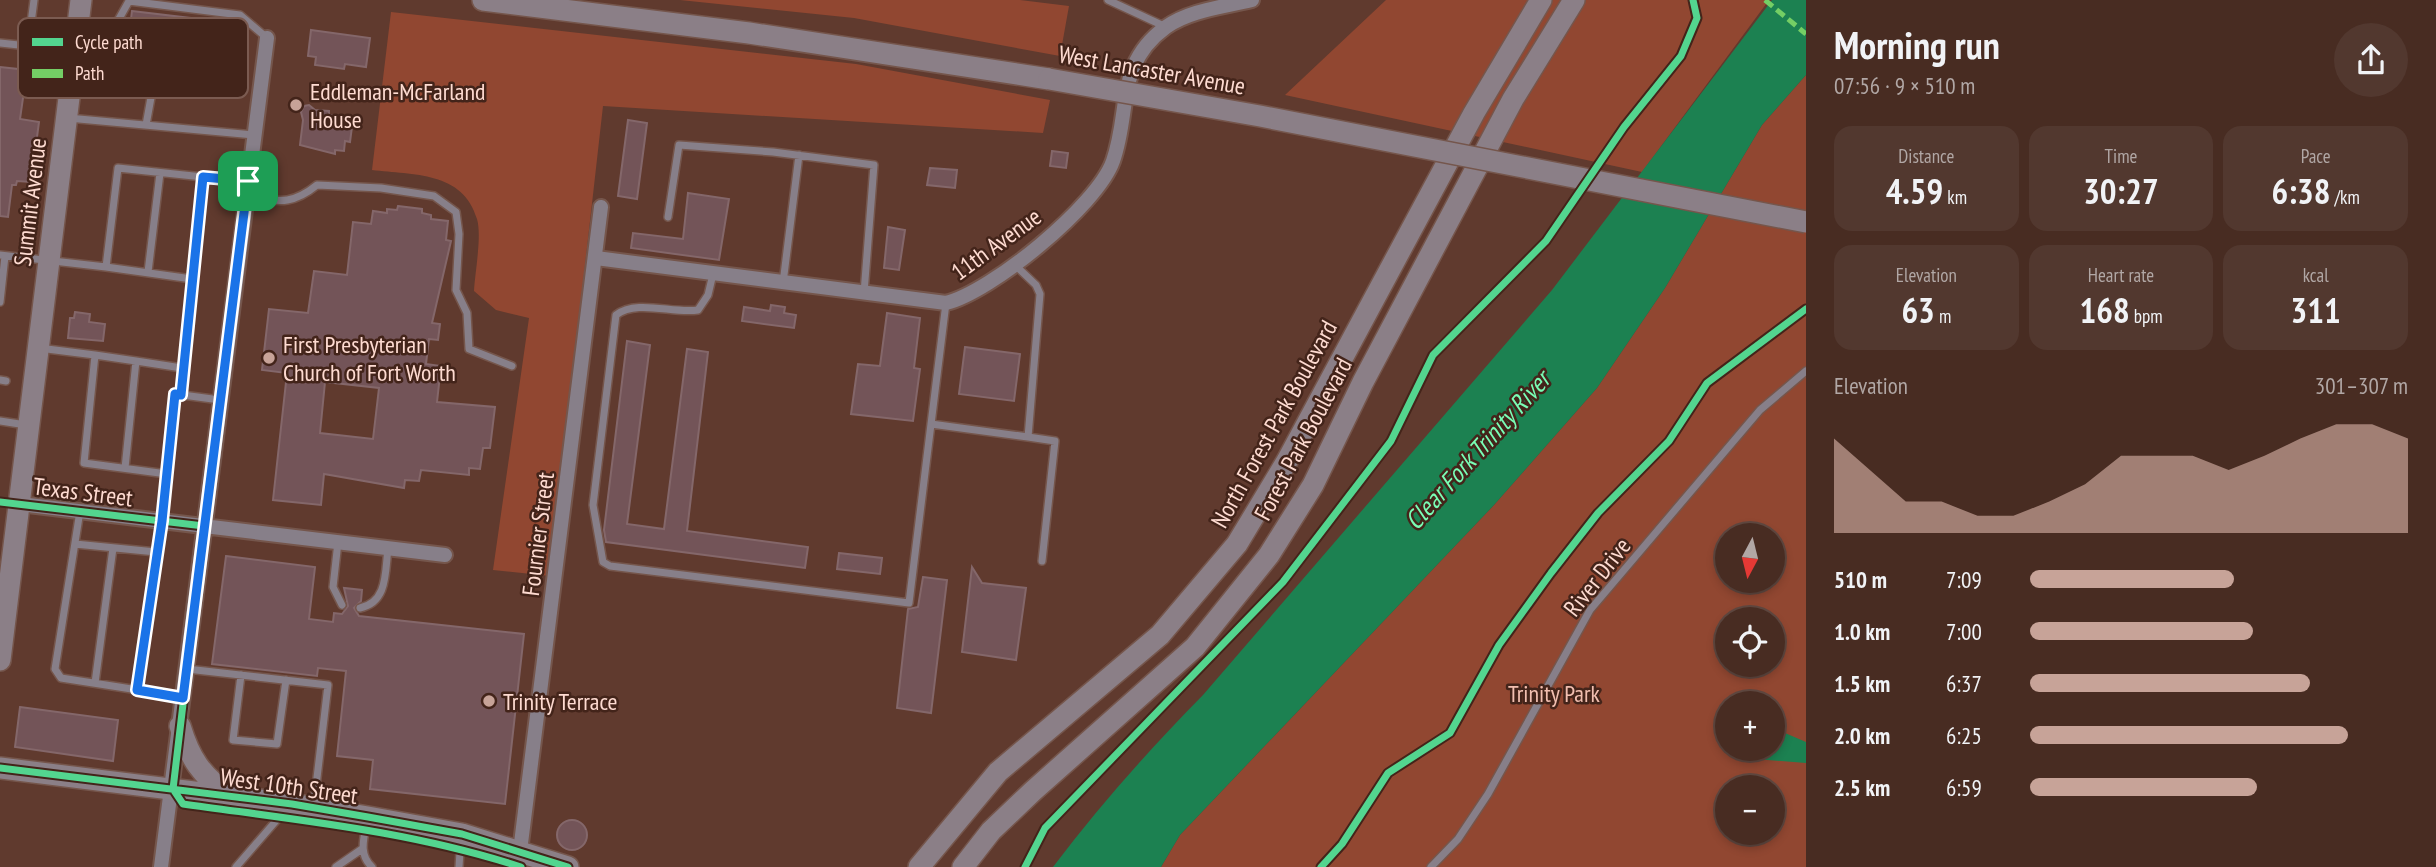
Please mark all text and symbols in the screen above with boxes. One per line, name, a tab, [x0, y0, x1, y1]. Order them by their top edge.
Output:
legend	[18, 18, 248, 98]
text: Morning run	[1834, 20, 2000, 69]
button: share	[2334, 23, 2408, 97]
text: Cycle path	[75, 30, 143, 54]
street label: West Lancaster Avenue	[1056, 38, 1248, 102]
text: Path	[75, 61, 104, 85]
text: 07:56 · 9 × 510 m	[1834, 71, 1975, 100]
place label: Eddleman-McFarland House	[310, 76, 485, 135]
marker: Eddleman-McFarland House	[288, 97, 304, 113]
street label: Summit Avenue	[7, 136, 53, 268]
text: Distance	[1898, 144, 1954, 168]
text: Time	[2105, 144, 2137, 168]
text: Pace	[2301, 144, 2331, 168]
pin	[218, 151, 278, 211]
icon: arrive	[229, 162, 267, 200]
text: 4.59	[1886, 168, 1943, 214]
text: 30:27	[2083, 168, 2159, 214]
text: 6:38	[2271, 168, 2330, 214]
text: km	[1943, 185, 1967, 209]
text: /km	[2330, 185, 2360, 209]
street label: 11th Avenue	[945, 201, 1047, 287]
text: Elevation	[1896, 263, 1957, 287]
text: Heart rate	[2088, 263, 2154, 287]
text: kcal	[2303, 263, 2329, 287]
text: 63	[1901, 287, 1935, 333]
text: 168	[2079, 287, 2130, 333]
text: 311	[2291, 287, 2341, 333]
text: m	[1935, 304, 1951, 328]
text: bpm	[2130, 304, 2163, 328]
street label: North Forest Park Boulevard	[1205, 315, 1343, 533]
place label: First Presbyterian Church of Fort Worth	[283, 329, 456, 388]
marker: First Presbyterian Church of Fort Worth	[261, 350, 277, 366]
street label: Forest Park Boulevard	[1248, 353, 1358, 525]
water label: Clear Fork Trinity River	[1397, 361, 1559, 536]
text: Elevation	[1834, 371, 1908, 400]
text: 301–307 m	[2315, 371, 2408, 400]
street label: Fournier Street	[515, 470, 561, 598]
street label: Texas Street	[31, 471, 135, 514]
north arrow	[1715, 523, 1785, 593]
map controls	[1715, 523, 1785, 845]
street label: River Drive	[1557, 532, 1637, 622]
text: 510 m	[1834, 565, 1887, 594]
text: 7:09	[1946, 565, 1982, 594]
button: locate	[1715, 607, 1785, 677]
text: 1.0 km	[1834, 617, 1890, 646]
text: 7:00	[1946, 617, 1982, 646]
text: 1.5 km	[1834, 669, 1890, 698]
text: 6:37	[1946, 669, 1982, 698]
park label: Trinity Park	[1508, 678, 1601, 709]
place label: Trinity Terrace	[503, 686, 617, 717]
button: +	[1715, 691, 1785, 761]
marker: Trinity Terrace	[481, 693, 497, 709]
text: 2.0 km	[1834, 721, 1890, 750]
text: 6:25	[1946, 721, 1982, 750]
street label: West 10th Street	[218, 761, 360, 811]
text: 2.5 km	[1834, 773, 1890, 802]
text: 6:59	[1946, 773, 1982, 802]
button: −	[1715, 775, 1785, 845]

